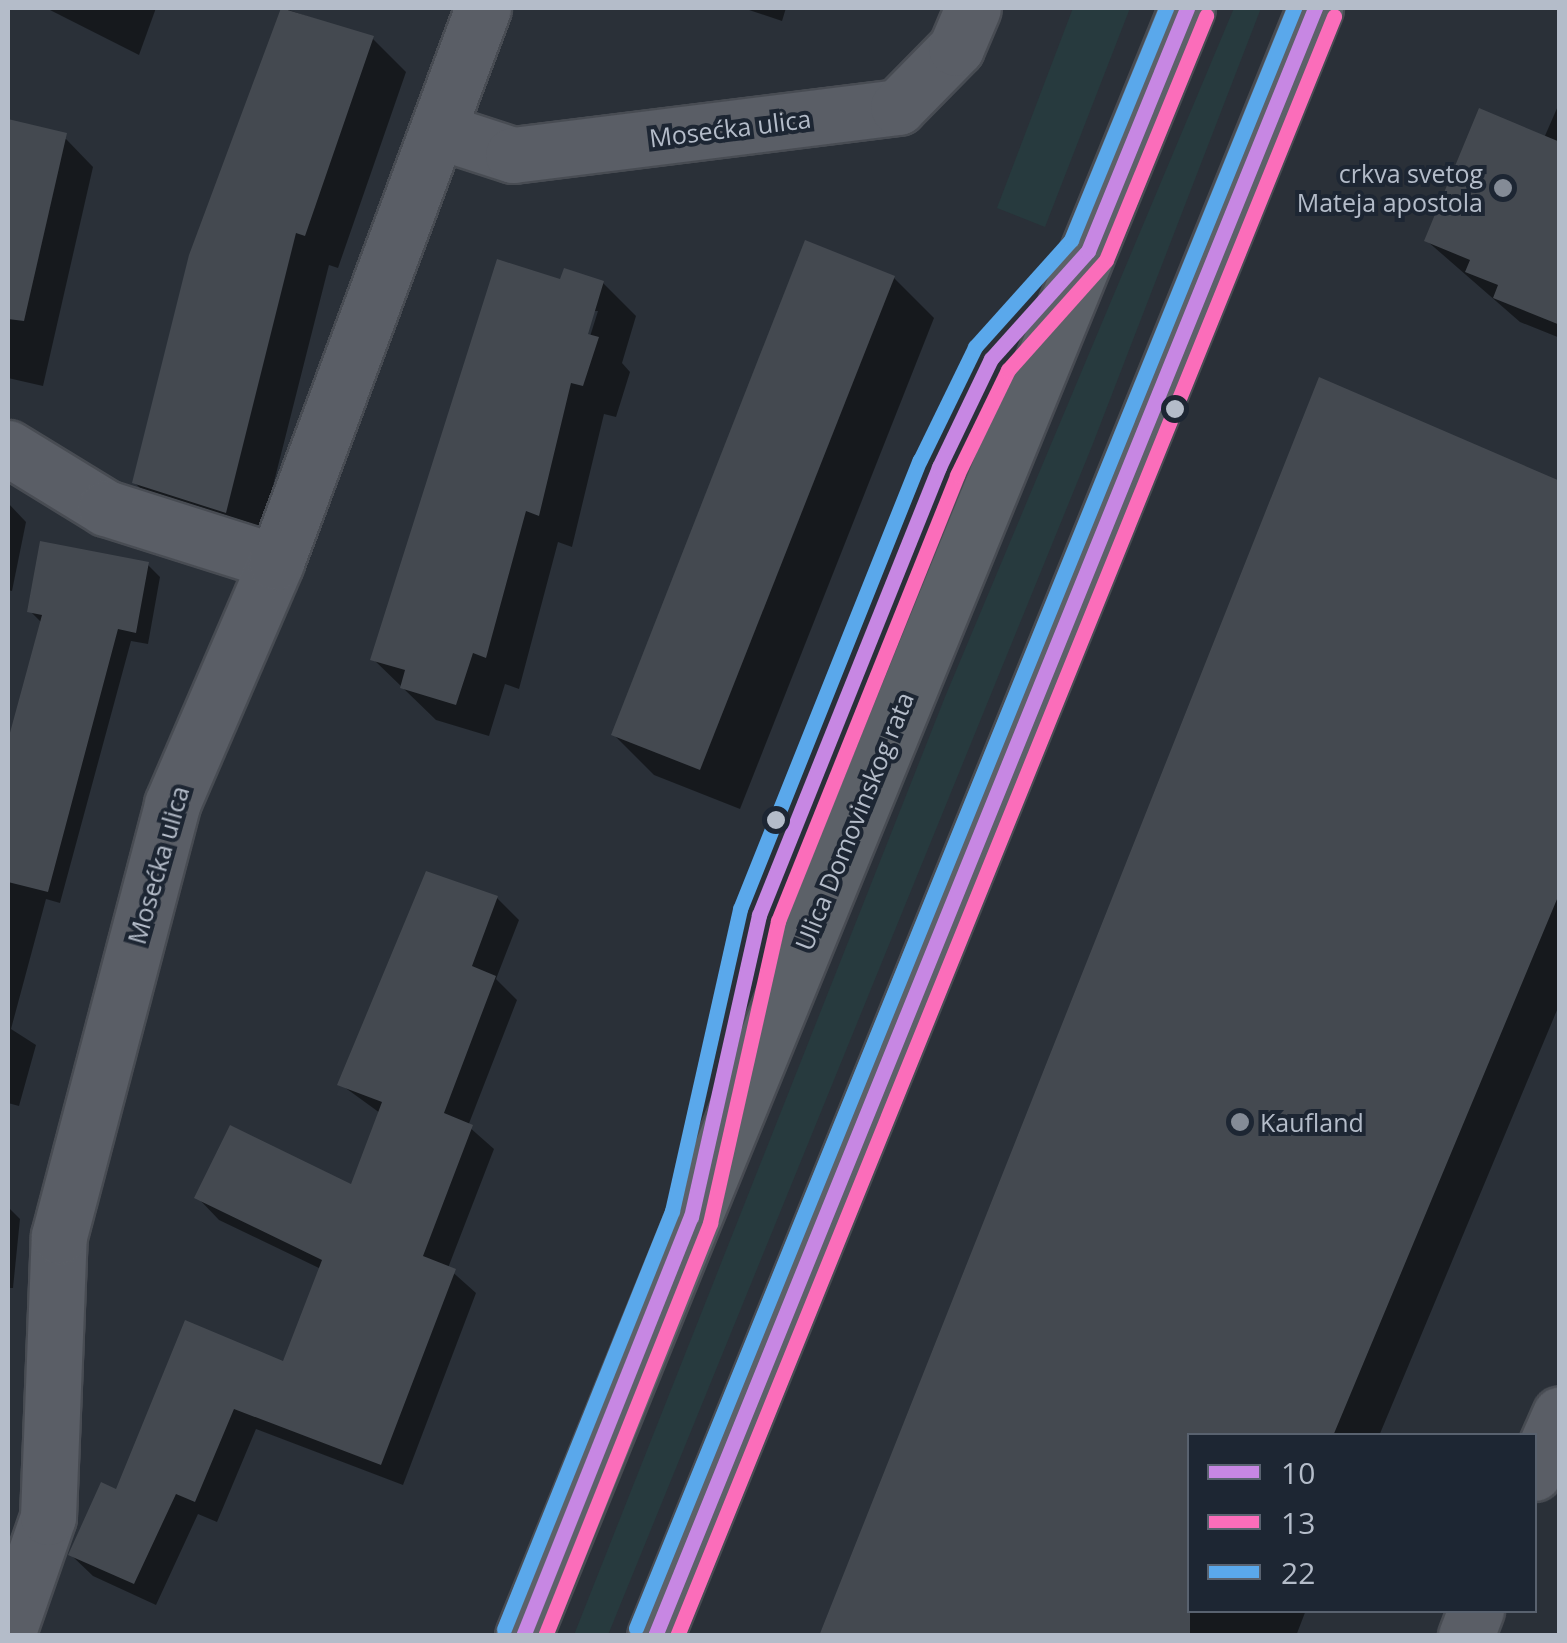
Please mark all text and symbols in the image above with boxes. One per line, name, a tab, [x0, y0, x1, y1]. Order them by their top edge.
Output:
street label: Mosećka ulica	[647, 103, 813, 153]
place label: crkva svetog Mateja apostola	[1297, 159, 1483, 218]
marker: crkva svetog Mateja apostola	[1492, 177, 1514, 199]
unlabelled marker	[1165, 399, 1185, 419]
street label: Ulica Domovinskog rata	[788, 688, 920, 954]
street label: Mosećka ulica	[121, 783, 195, 947]
unlabelled marker	[766, 810, 786, 830]
place label: Kaufland	[1260, 1107, 1364, 1137]
marker: Kaufland	[1229, 1111, 1251, 1133]
legend	[1187, 1433, 1537, 1613]
text: 10	[1281, 1452, 1315, 1493]
text: 13	[1281, 1502, 1315, 1543]
text: 22	[1281, 1552, 1315, 1593]

